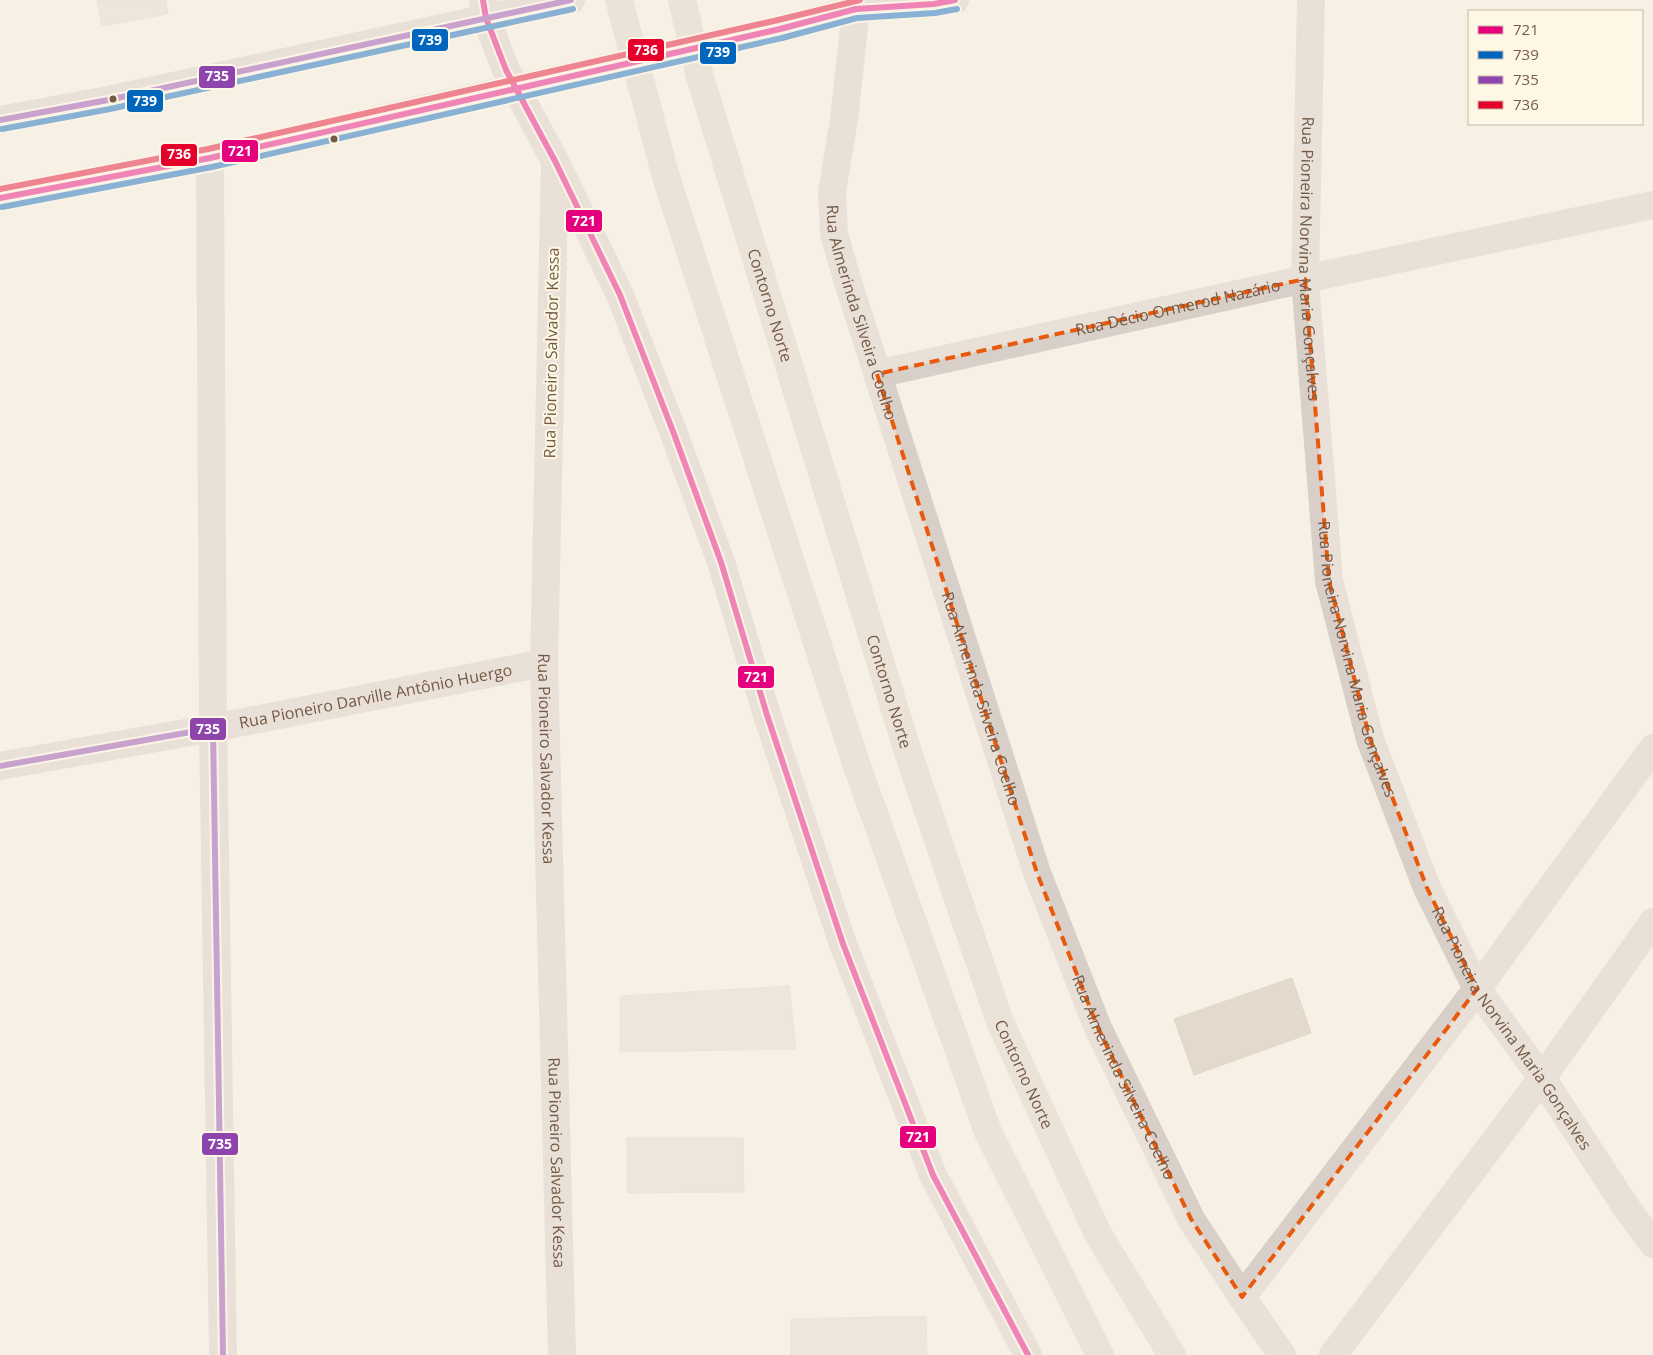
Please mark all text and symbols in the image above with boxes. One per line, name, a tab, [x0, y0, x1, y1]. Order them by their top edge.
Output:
legend	[1468, 10, 1643, 125]
text: 721	[1513, 19, 1539, 39]
line badge: 739	[411, 28, 449, 52]
text: 739	[418, 30, 442, 49]
line badge: 736	[627, 38, 665, 62]
text: 736	[634, 40, 658, 59]
line badge: 739	[699, 41, 737, 65]
text: 739	[706, 42, 730, 61]
text: 739	[1513, 44, 1539, 64]
line badge: 735	[198, 65, 236, 89]
text: 735	[205, 66, 229, 85]
text: 735	[1513, 69, 1539, 89]
line badge: 739	[126, 89, 164, 113]
text: 739	[133, 91, 157, 110]
unlabelled marker	[108, 94, 118, 104]
text: 736	[1513, 94, 1539, 114]
street label: Rua Pioneira Norvina Maria Gonçalves	[1294, 116, 1326, 402]
unlabelled marker	[329, 134, 339, 144]
line badge: 721	[221, 139, 259, 163]
text: 721	[228, 141, 252, 160]
line badge: 736	[160, 143, 198, 167]
text: 736	[167, 144, 191, 163]
street label: Rua Almerinda Silveira Coelho	[822, 204, 902, 423]
line badge: 721	[565, 209, 603, 233]
text: 721	[572, 211, 596, 230]
street label: Contorno Norte	[742, 246, 798, 365]
street label: Rua Pioneiro Salvador Kessa	[538, 247, 564, 459]
street label: Rua Décio Ormerod Nazário	[1073, 274, 1282, 341]
street label: Rua Pioneira Norvina Maria Gonçalves	[1313, 520, 1402, 800]
street label: Rua Almerinda Silveira Coelho	[937, 589, 1026, 809]
street label: Contorno Norte	[861, 632, 917, 751]
street label: Rua Pioneiro Salvador Kessa	[533, 653, 560, 865]
street label: Rua Pioneiro Darville Antônio Huergo	[237, 659, 514, 734]
line badge: 721	[737, 665, 775, 689]
text: 721	[744, 667, 768, 686]
line badge: 735	[189, 717, 227, 741]
text: 735	[196, 719, 220, 738]
street label: Rua Pioneira Norvina Maria Gonçalves	[1427, 903, 1597, 1154]
street label: Rua Almerinda Silveira Coelho	[1067, 972, 1181, 1183]
street label: Contorno Norte	[989, 1016, 1059, 1132]
street label: Rua Pioneiro Salvador Kessa	[543, 1057, 571, 1268]
line badge: 721	[899, 1125, 937, 1149]
text: 721	[906, 1127, 930, 1146]
line badge: 735	[201, 1132, 239, 1156]
text: 735	[208, 1134, 232, 1153]

